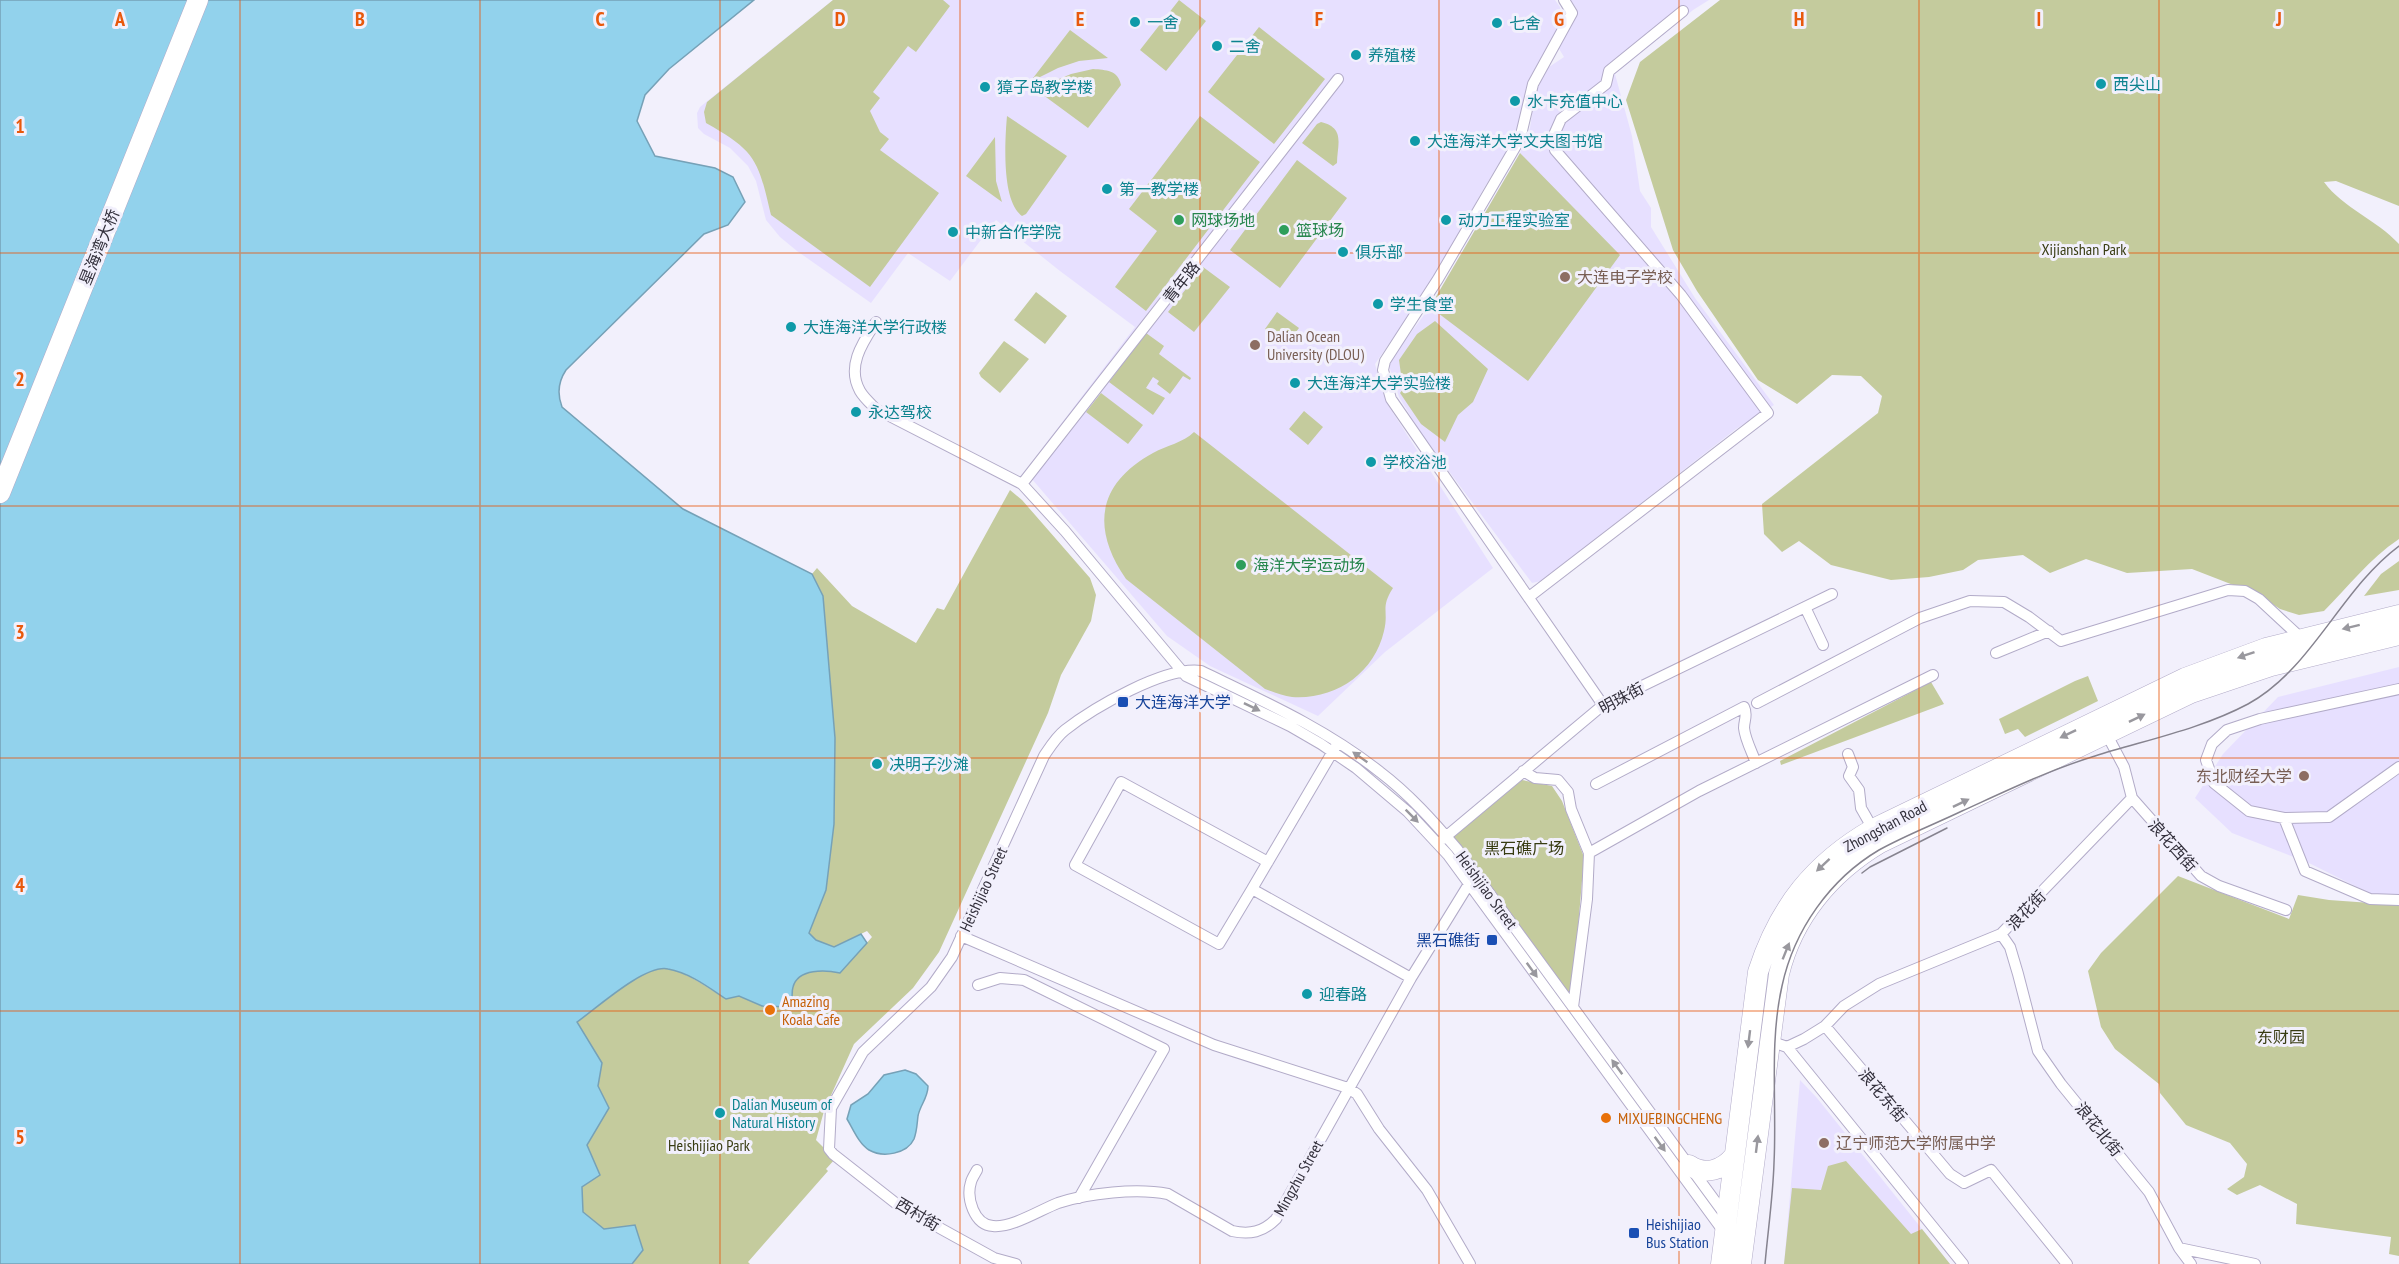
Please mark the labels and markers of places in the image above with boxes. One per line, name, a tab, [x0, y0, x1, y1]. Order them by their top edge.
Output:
place label: 一舍	[1147, 12, 1179, 32]
place label: 七舍	[1509, 13, 1541, 33]
marker: 一舍	[1128, 15, 1142, 29]
marker: 七舍	[1490, 16, 1504, 30]
place label: 二舍	[1229, 36, 1261, 56]
marker: 二舍	[1210, 39, 1224, 53]
place label: 养殖楼	[1368, 45, 1416, 65]
marker: 养殖楼	[1349, 48, 1363, 62]
place label: 西尖山	[2113, 74, 2161, 94]
place label: 獐子岛教学楼	[997, 77, 1093, 97]
marker: 西尖山	[2094, 77, 2108, 91]
marker: 獐子岛教学楼	[978, 80, 992, 94]
place label: 水卡充值中心	[1527, 91, 1623, 111]
marker: 水卡充值中心	[1508, 94, 1522, 108]
place label: 大连海洋大学文夫图书馆	[1427, 131, 1603, 151]
marker: 大连海洋大学文夫图书馆	[1408, 134, 1422, 148]
place label: 第一教学楼	[1119, 179, 1199, 199]
marker: 第一教学楼	[1100, 182, 1114, 196]
place label: 网球场地	[1191, 210, 1255, 230]
place label: 动力工程实验室	[1458, 210, 1570, 230]
marker: 网球场地	[1172, 213, 1186, 227]
marker: 动力工程实验室	[1439, 213, 1453, 227]
place label: 篮球场	[1296, 220, 1344, 240]
place label: 中新合作学院	[965, 222, 1061, 242]
marker: 篮球场	[1277, 223, 1291, 237]
marker: 中新合作学院	[946, 225, 960, 239]
place label: 俱乐部	[1355, 242, 1403, 262]
marker: 俱乐部	[1336, 245, 1350, 259]
place label: 大连电子学校	[1577, 267, 1673, 287]
marker: 大连电子学校	[1558, 270, 1572, 284]
place label: 学生食堂	[1390, 294, 1454, 314]
marker: 学生食堂	[1371, 297, 1385, 311]
place label: 大连海洋大学行政楼	[803, 317, 947, 337]
marker: 大连海洋大学行政楼	[784, 320, 798, 334]
place label: Dalian Ocean University (DLOU)	[1267, 326, 1364, 364]
marker: Dalian Ocean University (DLOU)	[1248, 338, 1262, 352]
place label: 大连海洋大学实验楼	[1307, 373, 1451, 393]
marker: 大连海洋大学实验楼	[1288, 376, 1302, 390]
place label: 永达驾校	[868, 402, 932, 422]
marker: 永达驾校	[849, 405, 863, 419]
place label: 学校浴池	[1383, 452, 1447, 472]
marker: 学校浴池	[1364, 455, 1378, 469]
place label: 海洋大学运动场	[1253, 555, 1365, 575]
marker: 海洋大学运动场	[1234, 558, 1248, 572]
place label: 大连海洋大学	[1135, 692, 1231, 712]
marker: 大连海洋大学	[1116, 695, 1130, 709]
place label: 决明子沙滩	[889, 754, 969, 774]
marker: 决明子沙滩	[870, 757, 884, 771]
place label: 东北财经大学	[2196, 766, 2292, 786]
marker: 东北财经大学	[2297, 769, 2311, 783]
place label: 黑石礁街	[1416, 930, 1480, 950]
marker: 黑石礁街	[1485, 933, 1499, 947]
place label: 迎春路	[1319, 984, 1367, 1004]
marker: 迎春路	[1300, 987, 1314, 1001]
place label: Amazing Koala Cafe	[782, 991, 840, 1029]
marker: Amazing Koala Cafe	[763, 1003, 777, 1017]
place label: Dalian Museum of Natural History	[732, 1094, 832, 1132]
marker: Dalian Museum of Natural History	[713, 1106, 727, 1120]
place label: MIXUEBINGCHENG	[1618, 1108, 1722, 1128]
marker: MIXUEBINGCHENG	[1599, 1111, 1613, 1125]
place label: 辽宁师范大学附属中学	[1836, 1133, 1996, 1153]
marker: 辽宁师范大学附属中学	[1817, 1136, 1831, 1150]
place label: Heishijiao Bus Station	[1646, 1214, 1709, 1252]
marker: Heishijiao Bus Station	[1627, 1226, 1641, 1240]

